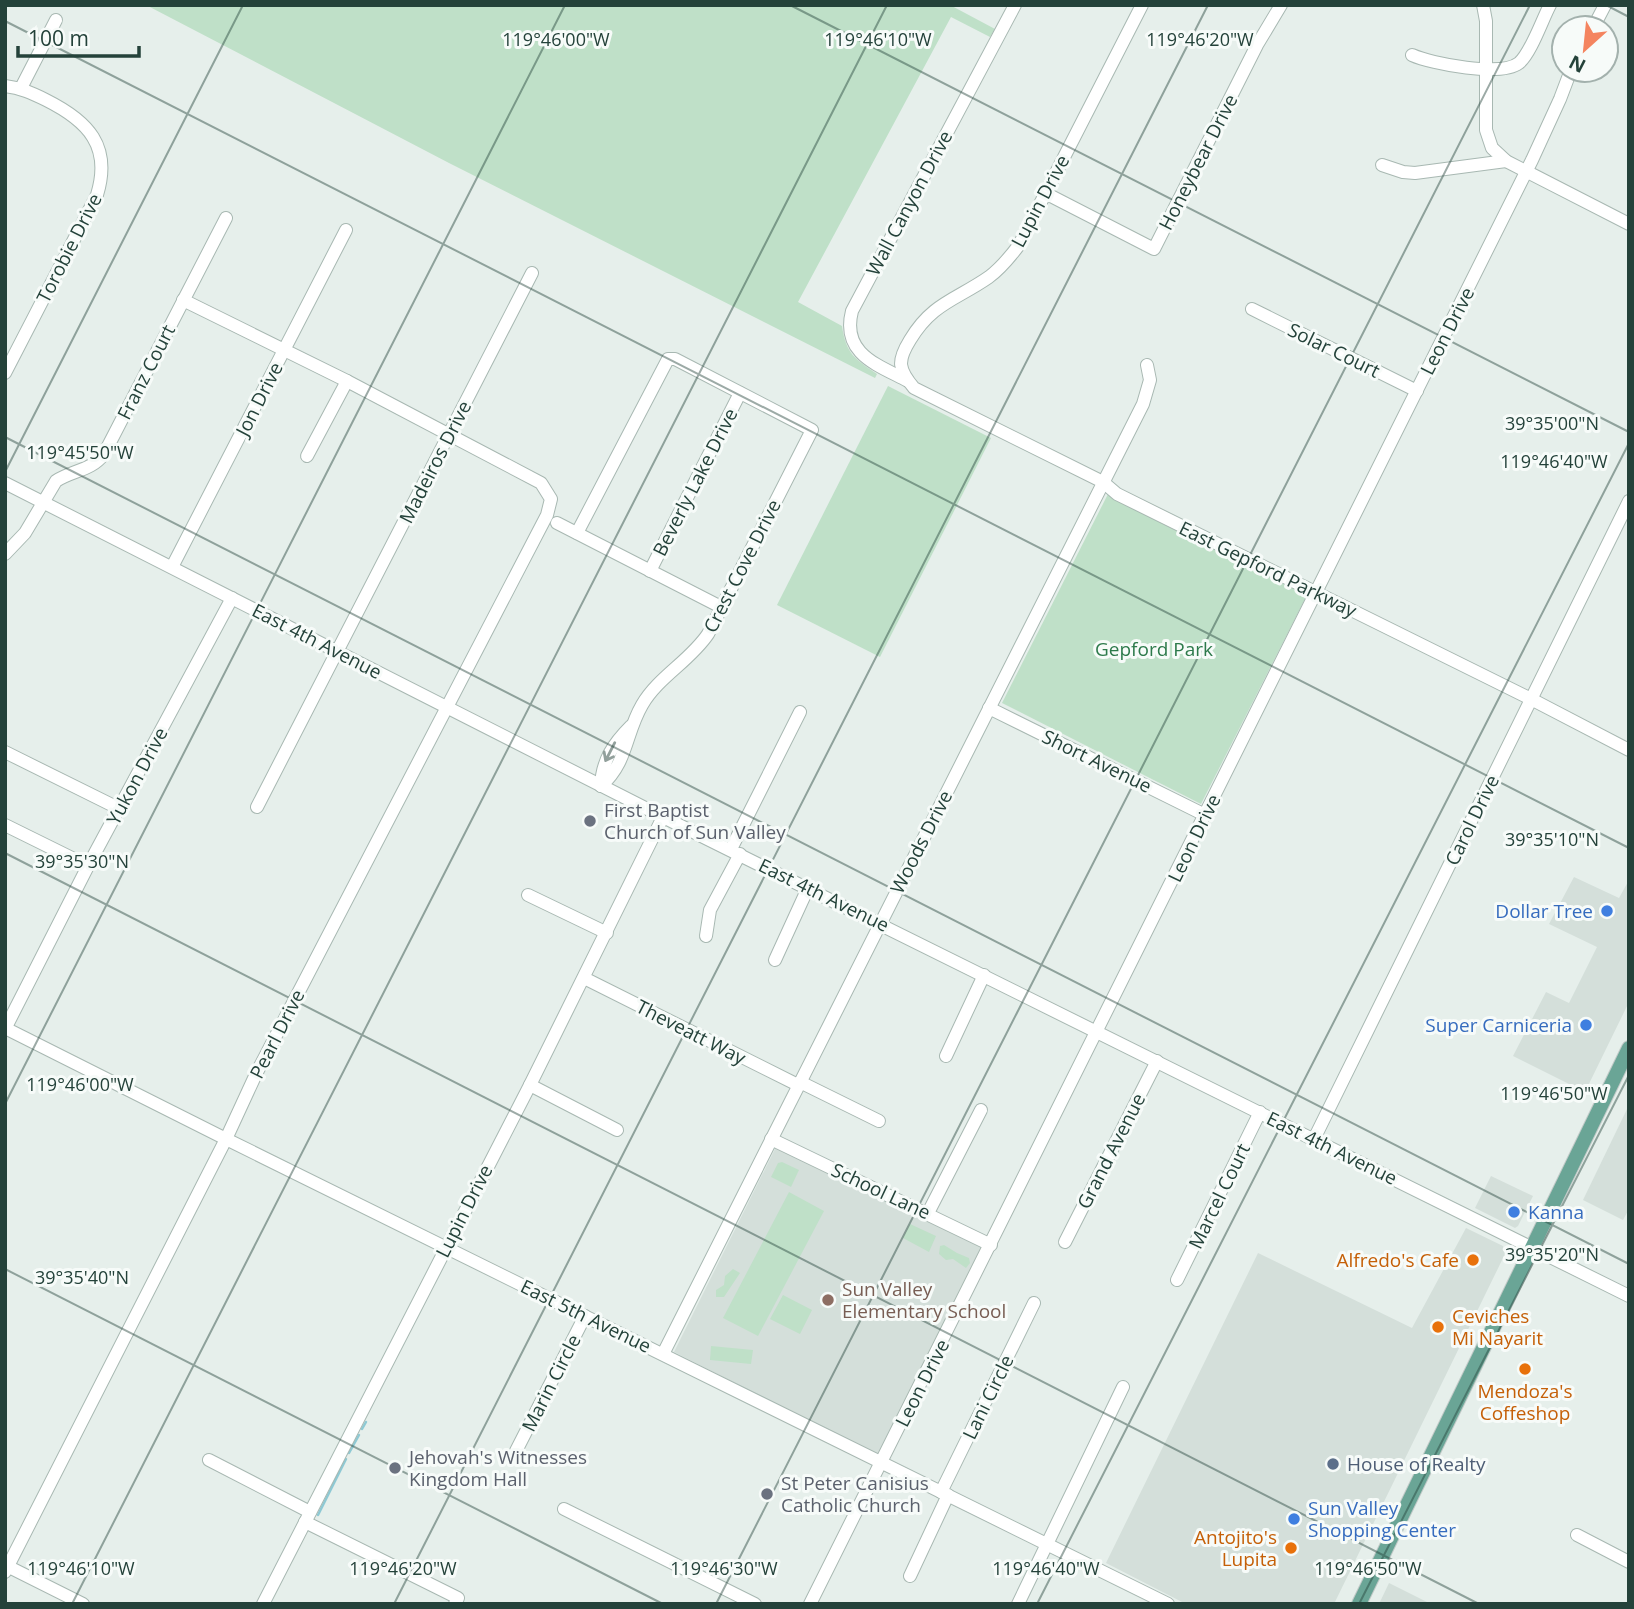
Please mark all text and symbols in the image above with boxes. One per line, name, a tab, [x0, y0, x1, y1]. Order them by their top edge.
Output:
scale bar	[18, 14, 138, 58]
north arrow	[1550, 14, 1620, 84]
text: 100 m	[28, 24, 89, 52]
text: 119°46'00"W	[502, 27, 610, 51]
text: 119°46'10"W	[824, 27, 932, 51]
text: 119°46'20"W	[1146, 27, 1254, 51]
text: N	[1564, 49, 1590, 79]
street label: Honeybear Drive	[1153, 90, 1243, 234]
street label: Wall Canyon Drive	[860, 126, 958, 280]
street label: Lupin Drive	[1005, 150, 1075, 252]
street label: Torobie Drive	[30, 189, 108, 307]
street label: Leon Drive	[1414, 283, 1480, 379]
street label: Solar Court	[1284, 317, 1385, 384]
street label: Franz Court	[111, 320, 181, 424]
street label: Jon Drive	[228, 358, 289, 442]
street label: Madeiros Drive	[393, 396, 477, 528]
street label: Beverly Lake Drive	[646, 404, 744, 560]
text: 39°35'00"N	[1505, 411, 1599, 435]
text: 119°45'50"W	[26, 440, 134, 464]
text: 119°46'40"W	[1500, 449, 1608, 473]
street label: Crest Cove Drive	[697, 495, 787, 637]
street label: East Gepford Parkway	[1175, 515, 1362, 624]
street label: East 4th Avenue	[248, 597, 386, 685]
park label: Gepford Park	[1095, 636, 1213, 662]
street label: Yukon Drive	[100, 723, 174, 829]
street label: Short Avenue	[1038, 723, 1156, 799]
one-way arrow	[603, 741, 617, 762]
street label: Carol Drive	[1439, 770, 1505, 870]
street label: Woods Drive	[884, 786, 958, 898]
street label: Leon Drive	[1161, 790, 1227, 886]
place label: First Baptist Church of Sun Valley	[604, 797, 786, 845]
marker: First Baptist Church of Sun Valley	[582, 813, 598, 829]
text: 39°35'10"N	[1505, 827, 1599, 851]
text: 39°35'30"N	[35, 849, 129, 873]
street label: East 4th Avenue	[754, 852, 894, 938]
place label: Dollar Tree	[1495, 898, 1593, 924]
marker: Dollar Tree	[1599, 903, 1615, 919]
street label: Pearl Drive	[243, 985, 311, 1083]
street label: Theveatt Way	[632, 993, 751, 1071]
place label: Super Carniceria	[1425, 1012, 1572, 1038]
marker: Super Carniceria	[1578, 1017, 1594, 1033]
text: 119°46'00"W	[26, 1072, 134, 1096]
text: 119°46'50"W	[1500, 1081, 1608, 1105]
street label: Grand Avenue	[1071, 1089, 1151, 1213]
street label: East 4th Avenue	[1262, 1105, 1402, 1191]
street label: Marcel Court	[1182, 1139, 1256, 1253]
street label: School Lane	[827, 1157, 935, 1225]
street label: Lupin Drive	[429, 1160, 499, 1262]
place label: Kanna	[1528, 1199, 1584, 1225]
marker: Kanna	[1506, 1204, 1522, 1220]
text: 39°35'20"N	[1505, 1242, 1599, 1266]
place label: Alfredo's Cafe	[1337, 1247, 1459, 1273]
marker: Alfredo's Cafe	[1465, 1252, 1481, 1268]
text: 39°35'40"N	[35, 1265, 129, 1289]
street label: East 5th Avenue	[516, 1273, 656, 1359]
place label: Sun Valley Elementary School	[842, 1276, 1006, 1324]
marker: Sun Valley Elementary School	[820, 1292, 836, 1308]
place label: Ceviches Mi Nayarit	[1452, 1303, 1543, 1351]
marker: Ceviches Mi Nayarit	[1430, 1319, 1446, 1335]
street label: Marin Circle	[515, 1330, 587, 1436]
street label: Leon Drive	[889, 1335, 955, 1431]
street label: Lani Circle	[956, 1350, 1020, 1444]
marker: Mendoza's Coffeshop	[1517, 1361, 1533, 1377]
place label: Mendoza's Coffeshop	[1477, 1378, 1573, 1426]
place label: Jehovah's Witnesses Kingdom Hall	[407, 1444, 587, 1492]
place label: House of Realty	[1347, 1451, 1486, 1477]
marker: House of Realty	[1325, 1456, 1341, 1472]
marker: Jehovah's Witnesses Kingdom Hall	[387, 1460, 403, 1476]
place label: St Peter Canisius Catholic Church	[781, 1470, 929, 1518]
marker: St Peter Canisius Catholic Church	[759, 1486, 775, 1502]
place label: Sun Valley Shopping Center	[1308, 1495, 1456, 1543]
marker: Sun Valley Shopping Center	[1286, 1511, 1302, 1527]
place label: Antojito's Lupita	[1194, 1524, 1277, 1572]
marker: Antojito's Lupita	[1283, 1540, 1299, 1556]
text: 119°46'10"W	[27, 1556, 135, 1580]
text: 119°46'20"W	[349, 1556, 457, 1580]
text: 119°46'30"W	[670, 1556, 778, 1580]
text: 119°46'40"W	[992, 1556, 1100, 1580]
text: 119°46'50"W	[1314, 1556, 1422, 1580]

